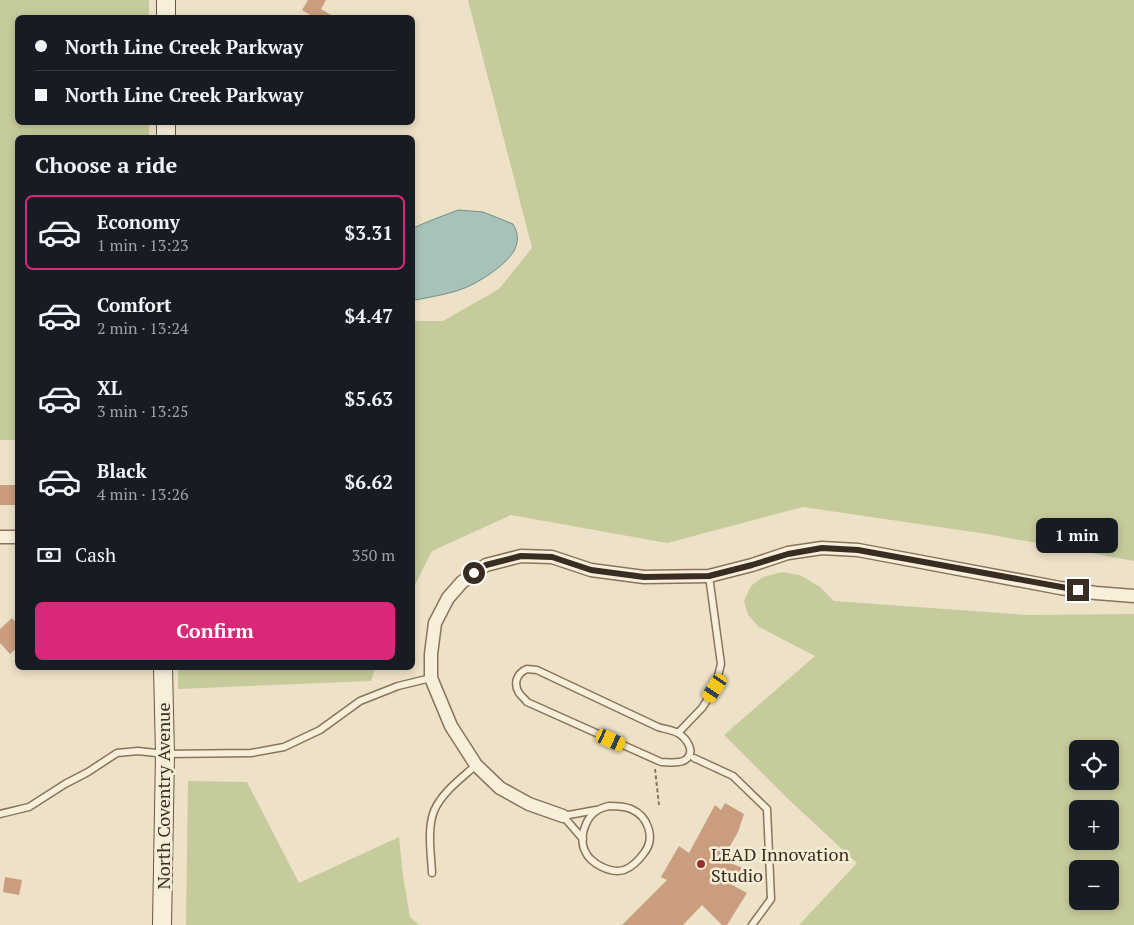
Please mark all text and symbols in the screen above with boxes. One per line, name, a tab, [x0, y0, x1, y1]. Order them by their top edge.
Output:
text: North Line Creek Parkway	[65, 34, 303, 59]
text: North Line Creek Parkway	[65, 82, 303, 107]
text: Choose a ride	[35, 150, 177, 179]
text: Economy	[97, 209, 180, 234]
icon: car	[37, 210, 82, 255]
text: $3.31	[344, 220, 393, 245]
text: 1 min · 13:23	[97, 234, 189, 256]
text: Comfort	[97, 292, 172, 317]
icon: car	[37, 293, 82, 338]
text: $4.47	[344, 303, 393, 328]
text: 2 min · 13:24	[97, 317, 189, 339]
text: XL	[97, 375, 122, 400]
icon: car	[37, 376, 82, 421]
text: $5.63	[344, 386, 393, 411]
text: 3 min · 13:25	[97, 400, 189, 422]
text: Black	[97, 458, 147, 483]
icon: car	[37, 459, 82, 504]
text: $6.62	[344, 469, 393, 494]
text: 4 min · 13:26	[97, 483, 189, 505]
callout: 1 min	[1037, 518, 1119, 552]
text: 1 min	[1055, 524, 1099, 546]
icon: cash	[35, 541, 63, 569]
text: Cash	[75, 542, 116, 567]
text: 350 m	[352, 544, 395, 566]
route start	[463, 562, 485, 584]
route end	[1067, 579, 1089, 601]
button: Confirm	[35, 602, 395, 660]
car	[700, 671, 729, 705]
street label: North Coventry Avenue	[151, 703, 175, 889]
car	[594, 727, 627, 753]
map controls	[1069, 740, 1119, 910]
button: locate	[1069, 740, 1119, 790]
button: +	[1069, 800, 1119, 850]
place label: LEAD Innovation Studio	[711, 842, 849, 887]
marker: LEAD Innovation Studio	[695, 858, 707, 870]
button: −	[1069, 860, 1119, 910]

